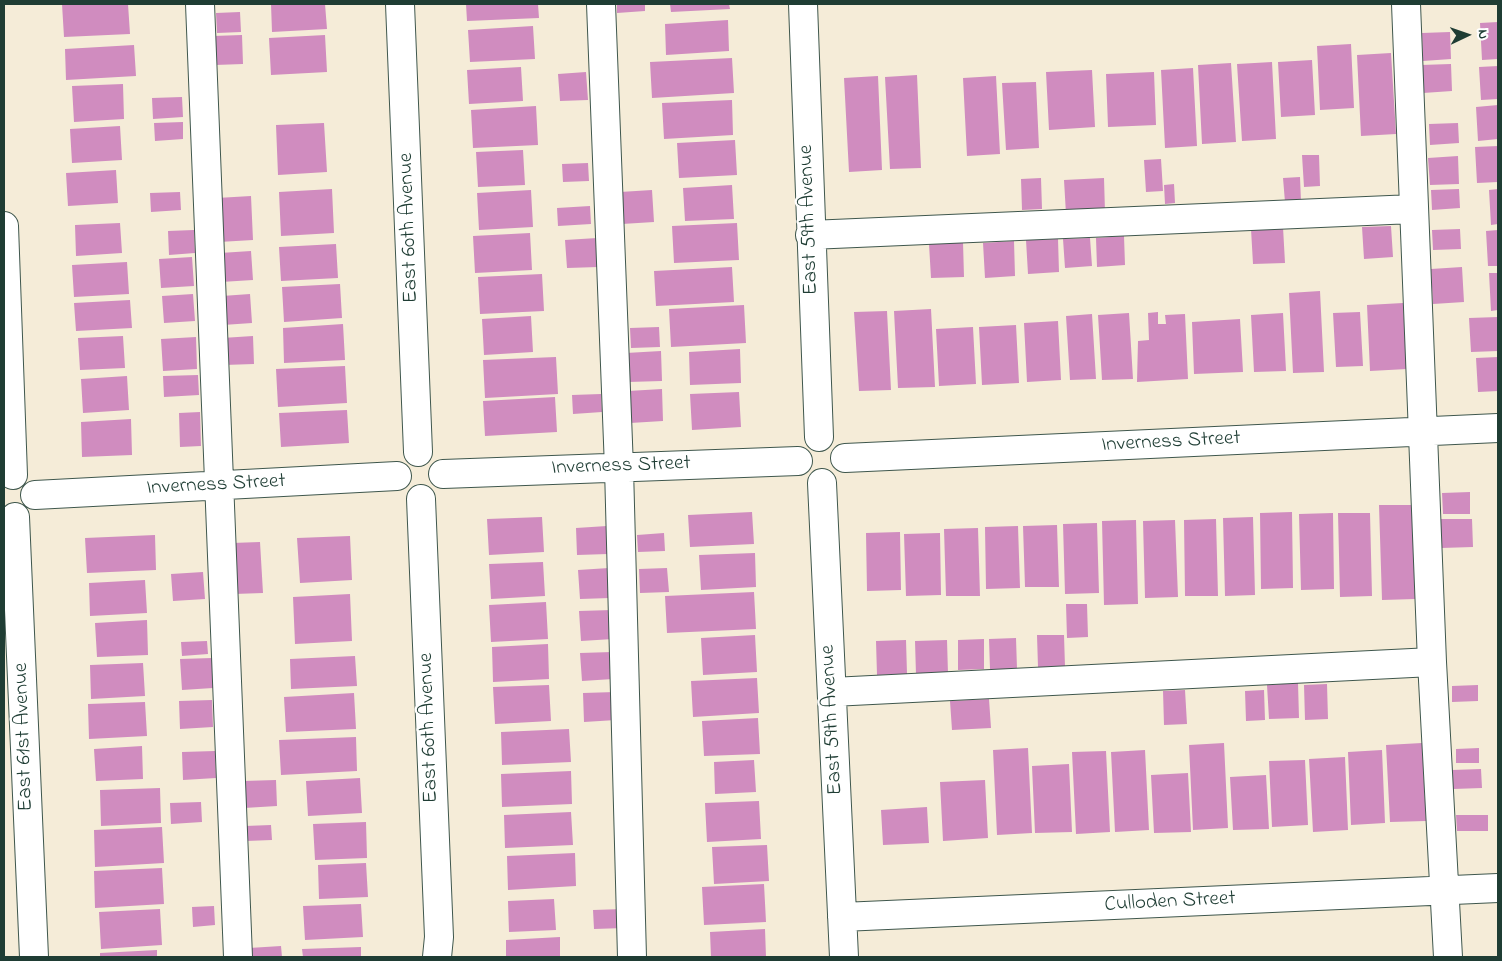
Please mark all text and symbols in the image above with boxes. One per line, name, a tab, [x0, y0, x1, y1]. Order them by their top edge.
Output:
north arrow	[1442, 10, 1492, 60]
text: N	[1472, 29, 1493, 39]
street label: East 59th Avenue	[795, 144, 825, 296]
street label: East 60th Avenue	[395, 152, 425, 304]
street label: Inverness Street	[1101, 427, 1241, 459]
street label: Inverness Street	[551, 452, 691, 482]
street label: Inverness Street	[146, 470, 286, 502]
street label: East 59th Avenue	[816, 644, 850, 796]
street label: East 60th Avenue	[415, 652, 445, 804]
street label: East 61st Avenue	[10, 662, 40, 812]
street label: Culloden Street	[1104, 887, 1236, 919]

